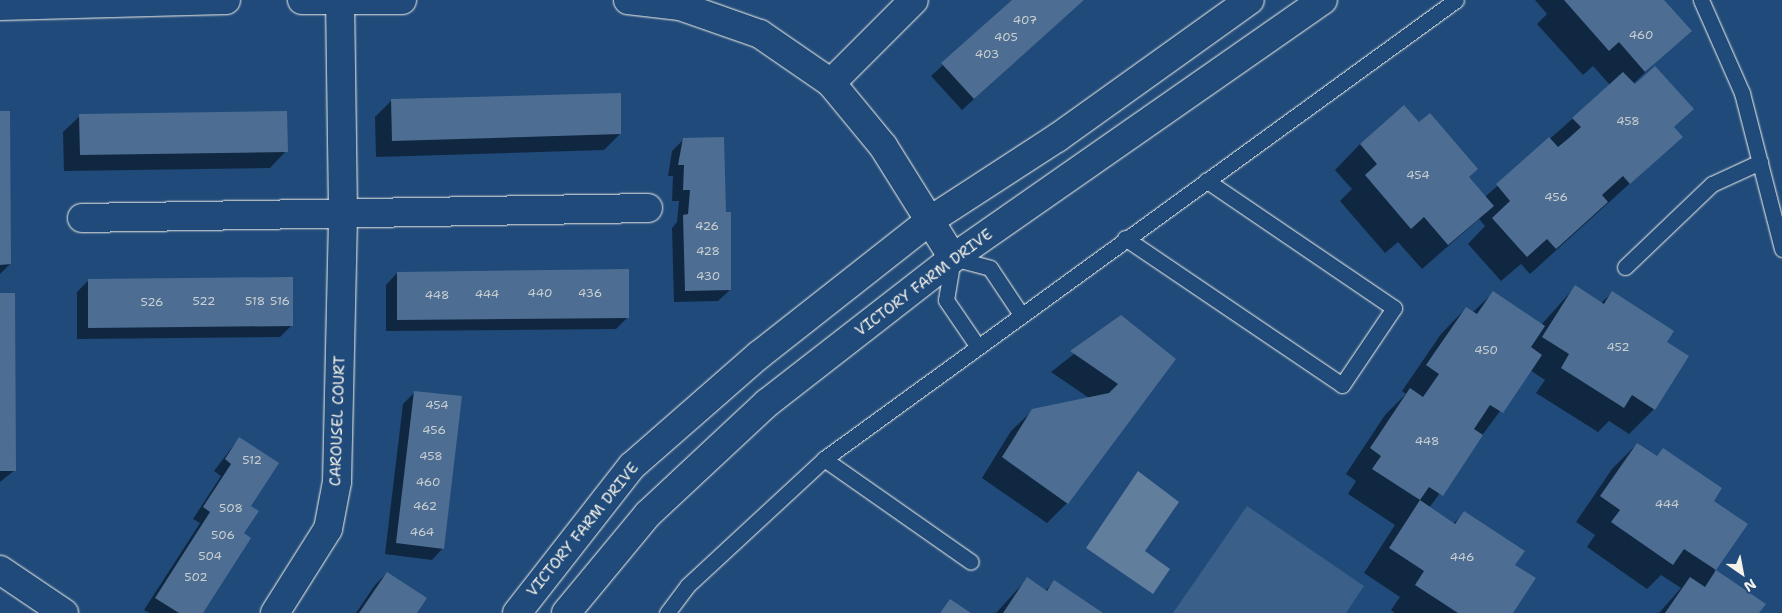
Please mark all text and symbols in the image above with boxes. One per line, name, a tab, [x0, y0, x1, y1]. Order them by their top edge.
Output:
house number: 407	[1013, 14, 1037, 28]
house number: 460	[1629, 29, 1653, 43]
house number: 405	[994, 31, 1018, 45]
house number: 403	[975, 48, 999, 62]
house number: 458	[1616, 115, 1640, 129]
house number: 454	[1406, 169, 1430, 183]
house number: 456	[1544, 191, 1568, 205]
house number: 426	[695, 220, 719, 234]
street label: VICTORY FARM DRIVE	[852, 226, 996, 340]
house number: 428	[696, 245, 720, 259]
house number: 430	[696, 270, 720, 284]
house number: 440	[528, 287, 552, 301]
house number: 436	[578, 287, 602, 301]
house number: 444	[475, 288, 499, 302]
house number: 448	[425, 289, 449, 303]
house number: 522	[193, 295, 215, 309]
house number: 518	[245, 295, 265, 309]
house number: 516	[270, 295, 290, 309]
house number: 526	[140, 296, 164, 310]
house number: 452	[1606, 341, 1630, 355]
house number: 450	[1474, 344, 1498, 358]
street label: CAROUSEL COURT	[327, 355, 349, 487]
house number: 454	[425, 399, 449, 413]
house number: 456	[422, 424, 446, 438]
house number: 448	[1415, 435, 1439, 449]
house number: 458	[419, 450, 443, 464]
house number: 512	[242, 454, 262, 468]
street label: VICTORY FARM DRIVE	[523, 459, 643, 601]
house number: 460	[416, 476, 440, 490]
house number: 444	[1655, 498, 1679, 512]
house number: 462	[413, 500, 437, 514]
house number: 508	[219, 502, 243, 516]
house number: 464	[410, 526, 434, 540]
house number: 506	[211, 529, 235, 543]
north arrow	[1717, 548, 1767, 598]
house number: 504	[198, 550, 222, 564]
house number: 446	[1450, 551, 1474, 565]
house number: 502	[184, 571, 208, 585]
text: N	[1741, 575, 1760, 596]

